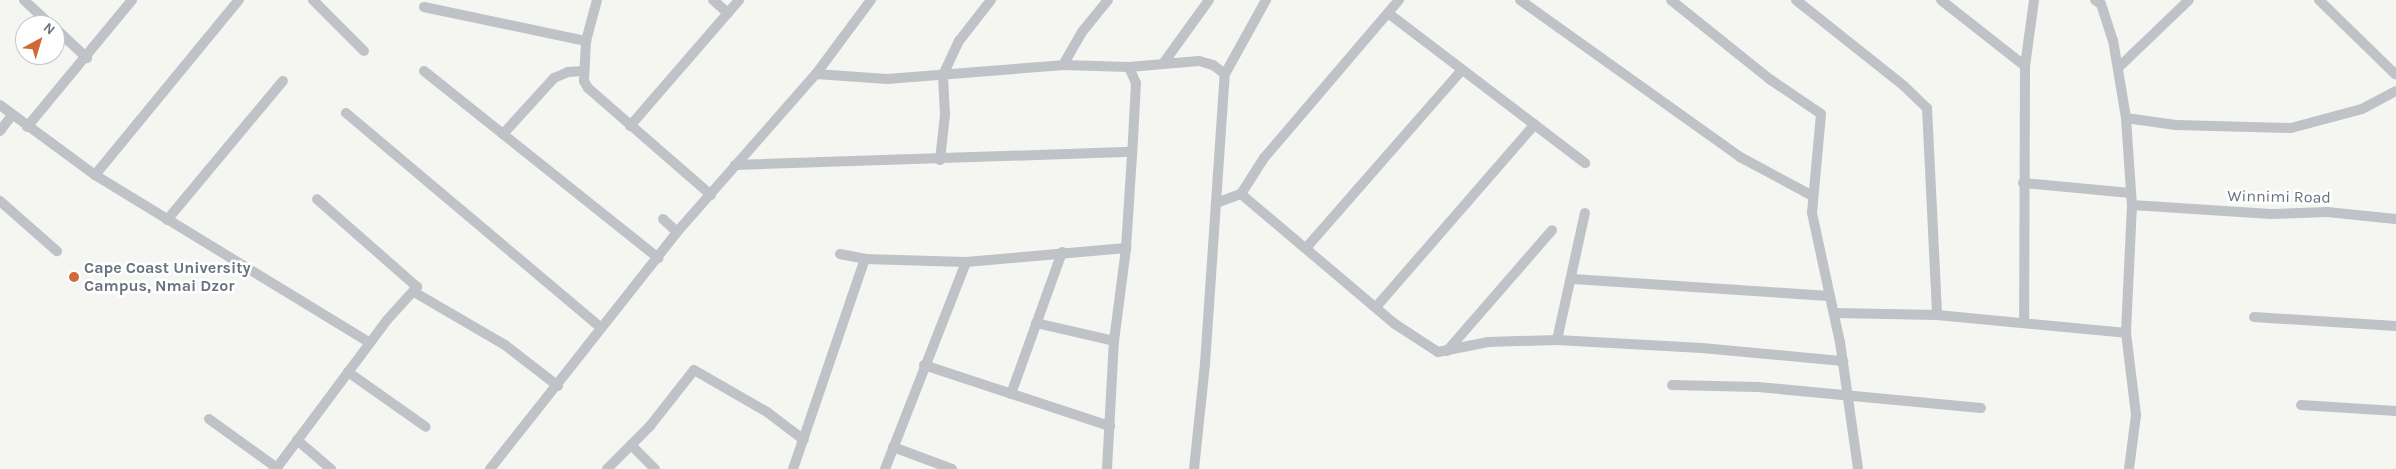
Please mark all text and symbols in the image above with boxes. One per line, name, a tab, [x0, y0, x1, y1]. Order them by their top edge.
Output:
north arrow	[15, 15, 65, 65]
text: N	[40, 19, 58, 38]
street label: Winnimi Road	[2227, 186, 2331, 208]
place label: Cape Coast University Campus, Nmai Dzor	[84, 258, 251, 296]
marker: Cape Coast University Campus, Nmai Dzor	[68, 271, 80, 283]

